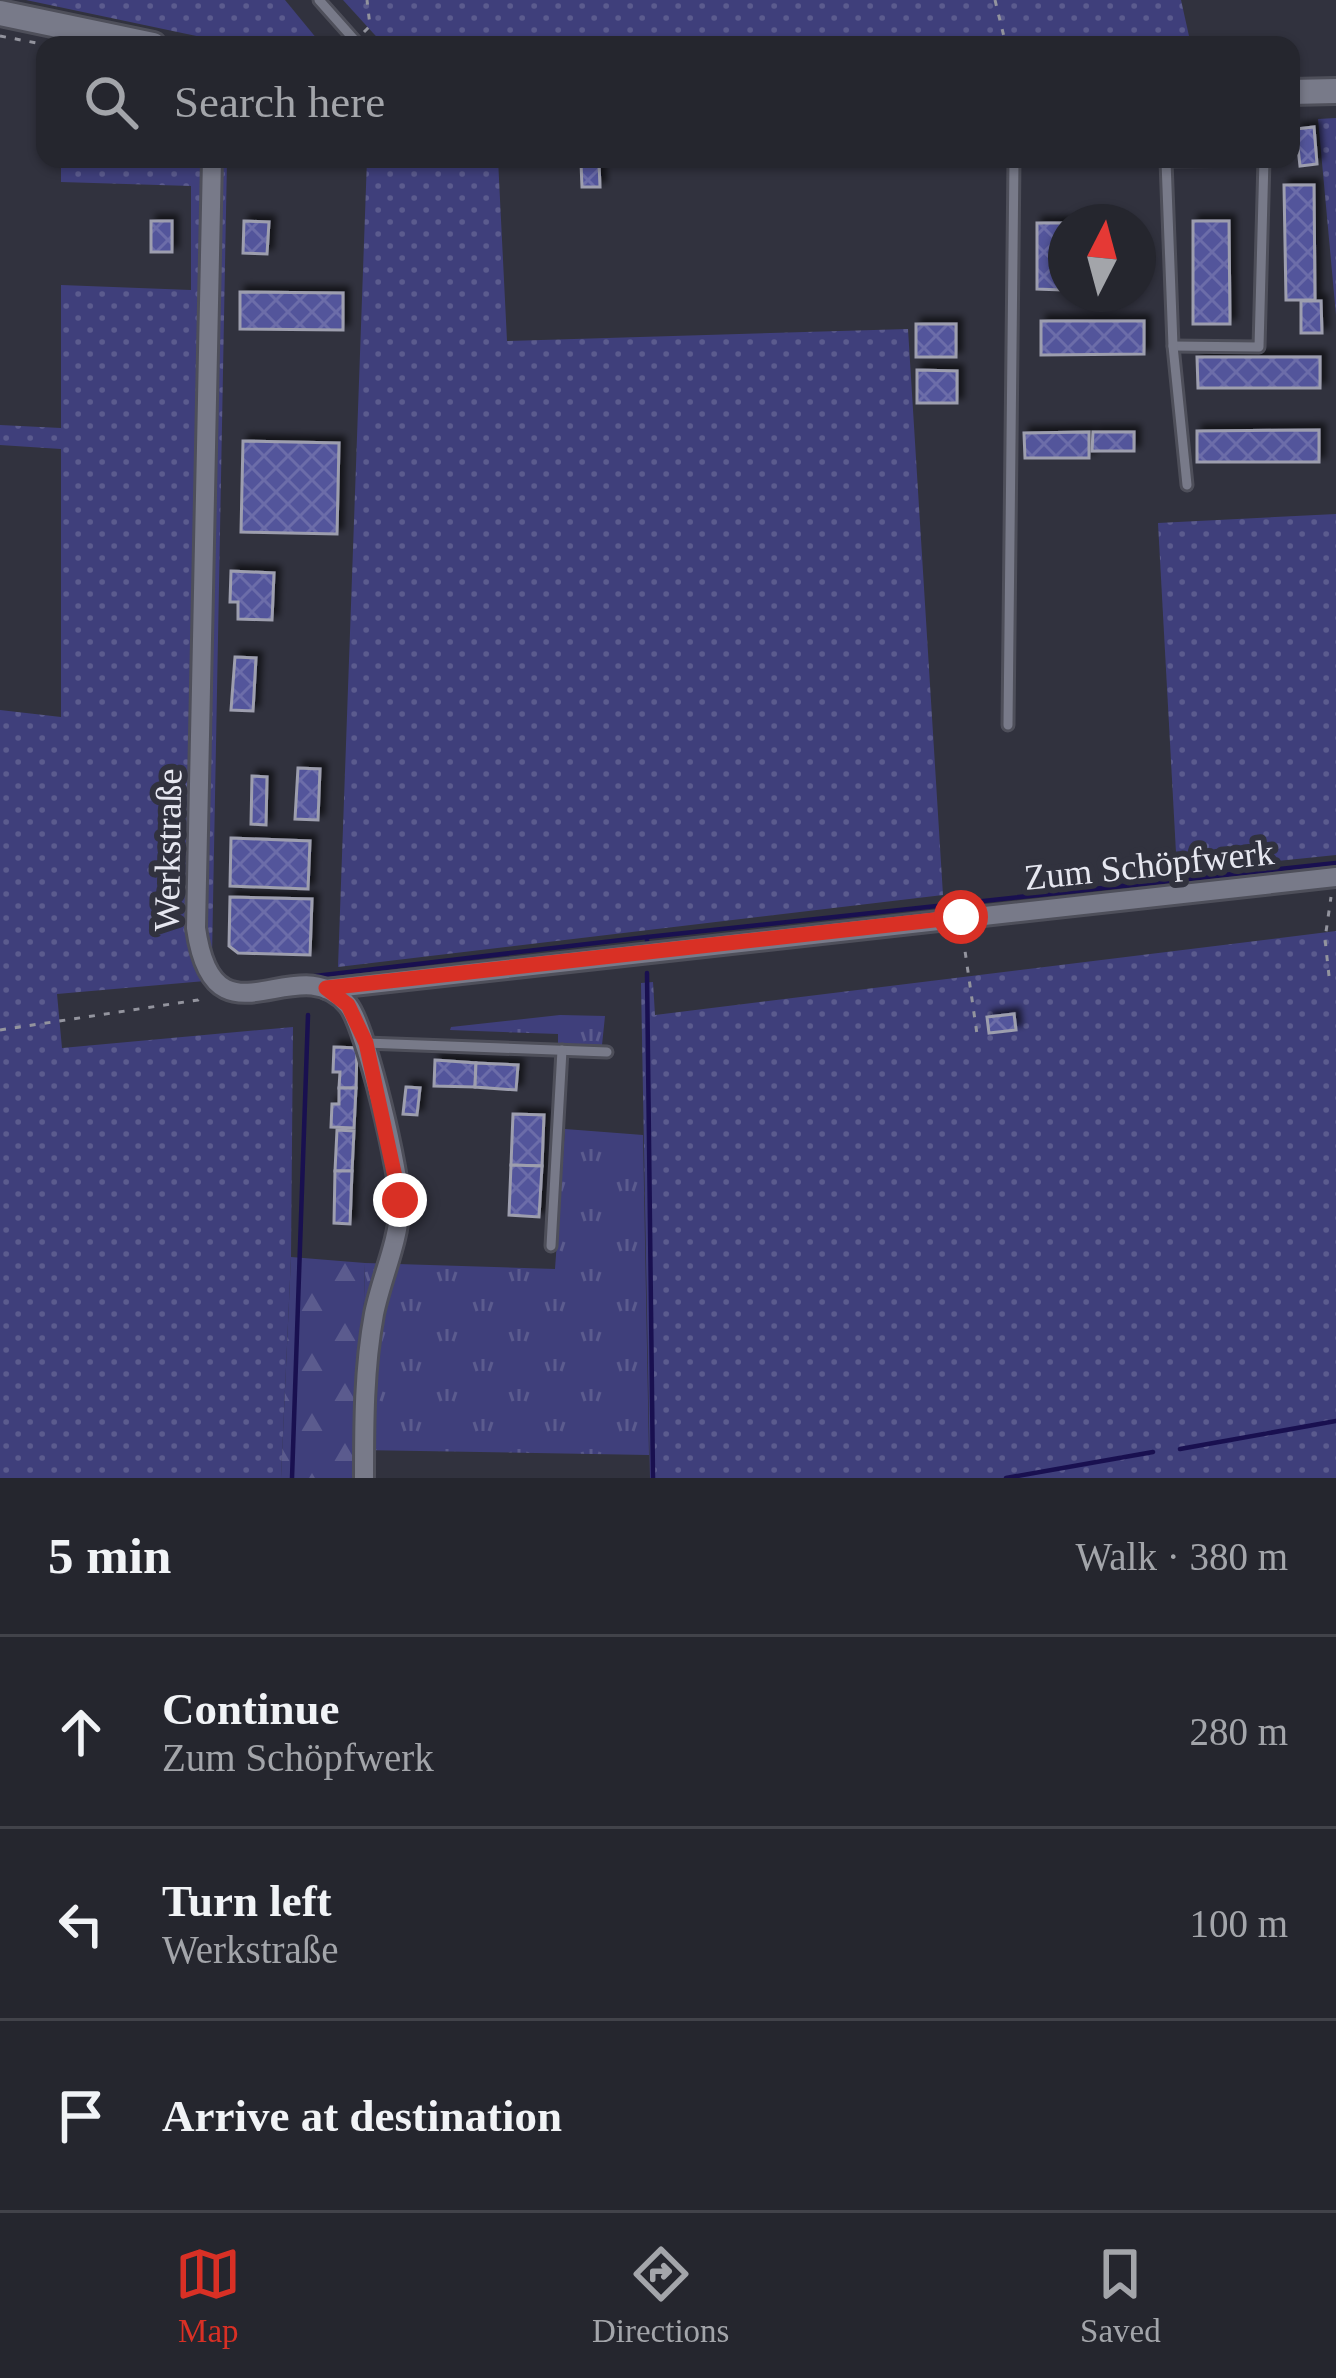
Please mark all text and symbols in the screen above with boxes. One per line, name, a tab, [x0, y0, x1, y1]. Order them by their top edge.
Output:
search box	[36, 36, 1300, 168]
icon: search	[78, 69, 144, 135]
text: Search here	[174, 77, 385, 127]
north arrow	[1048, 204, 1156, 312]
street label: Werkstraße	[147, 768, 189, 932]
street label: Zum Schöpfwerk	[1022, 832, 1276, 898]
route start	[934, 890, 988, 944]
route end	[373, 1173, 427, 1227]
text: 5 min	[48, 1528, 171, 1584]
text: Walk · 380 m	[1076, 1535, 1288, 1578]
text: Continue	[162, 1684, 340, 1734]
icon: ahead	[48, 1699, 114, 1765]
text: 280 m	[1189, 1710, 1288, 1753]
text: Zum Schöpfwerk	[162, 1736, 434, 1779]
text: Turn left	[162, 1876, 332, 1926]
icon: left	[48, 1891, 114, 1957]
text: 100 m	[1189, 1902, 1288, 1945]
text: Werkstraße	[162, 1928, 339, 1971]
icon: arrive	[48, 2083, 114, 2149]
text: Arrive at destination	[162, 2091, 562, 2141]
tab: Map	[175, 2241, 241, 2350]
tab: Directions	[592, 2241, 729, 2350]
tab: Saved	[1080, 2241, 1161, 2350]

